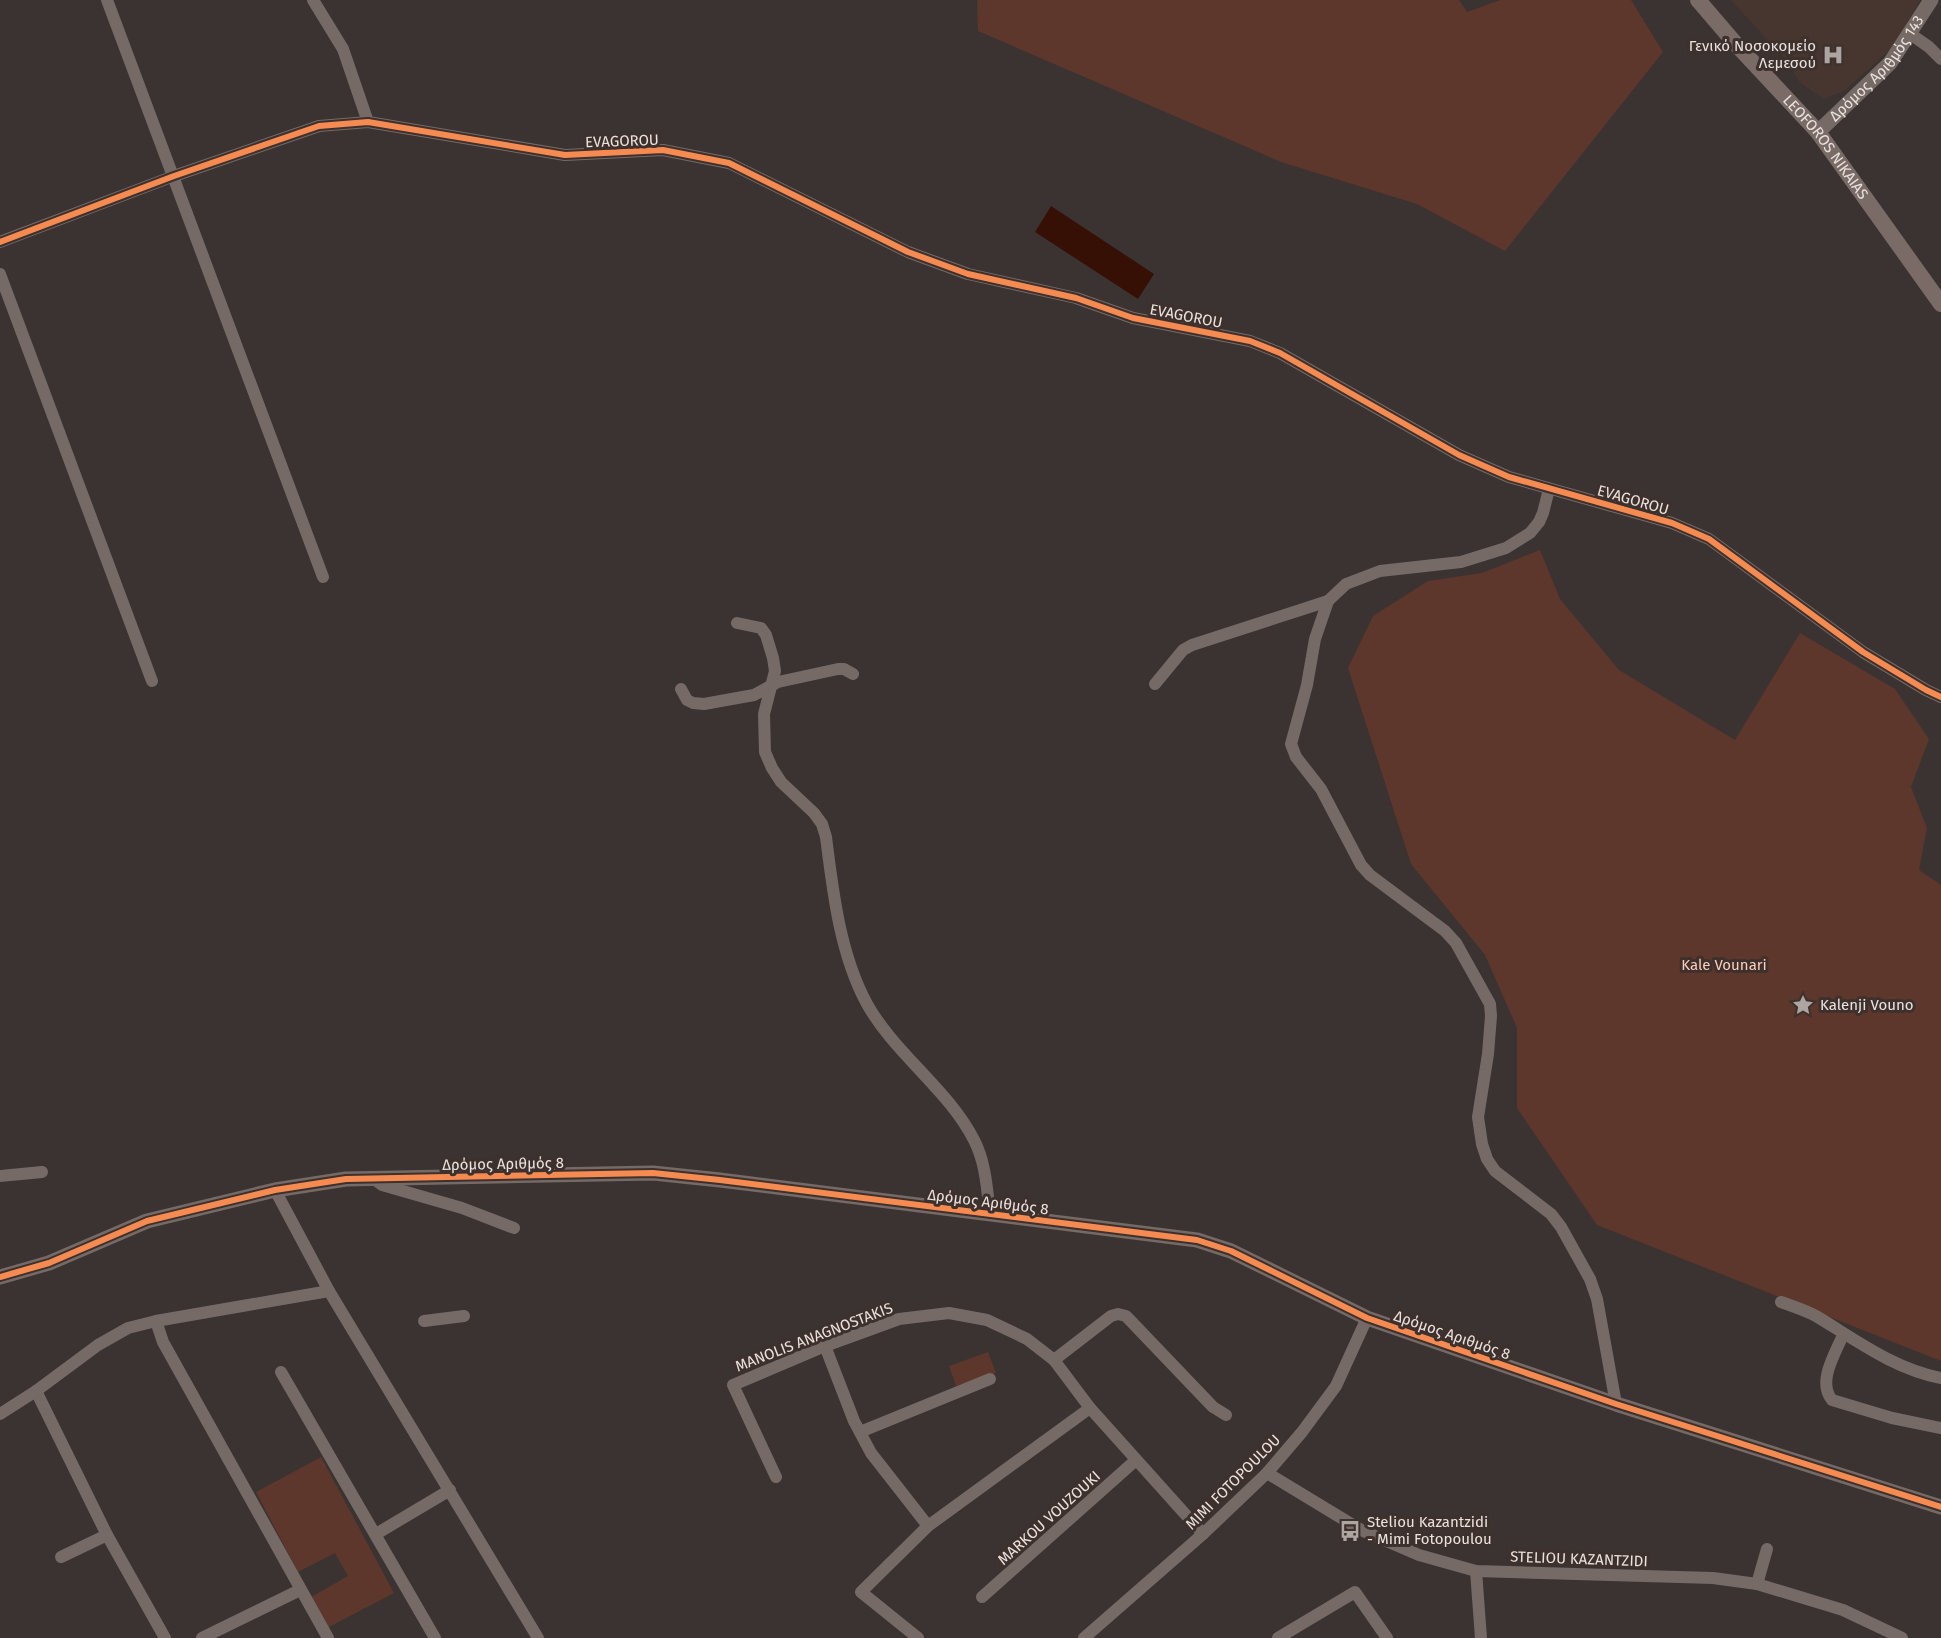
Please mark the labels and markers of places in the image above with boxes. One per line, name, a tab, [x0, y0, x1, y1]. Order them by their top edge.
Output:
place label: Γενικό Νοσοκομείο Λεμεσού	[1689, 37, 1816, 72]
hospital icon: Γενικό Νοσοκομείο Λεμεσού	[1821, 43, 1845, 67]
place icon: Kalenji Vouno	[1791, 993, 1815, 1017]
place label: Kalenji Vouno	[1820, 996, 1913, 1014]
place label: Steliou Kazantzidi - Mimi Fotopoulou	[1367, 1513, 1492, 1548]
bus stop icon: Steliou Kazantzidi - Mimi Fotopoulou	[1338, 1519, 1362, 1543]

